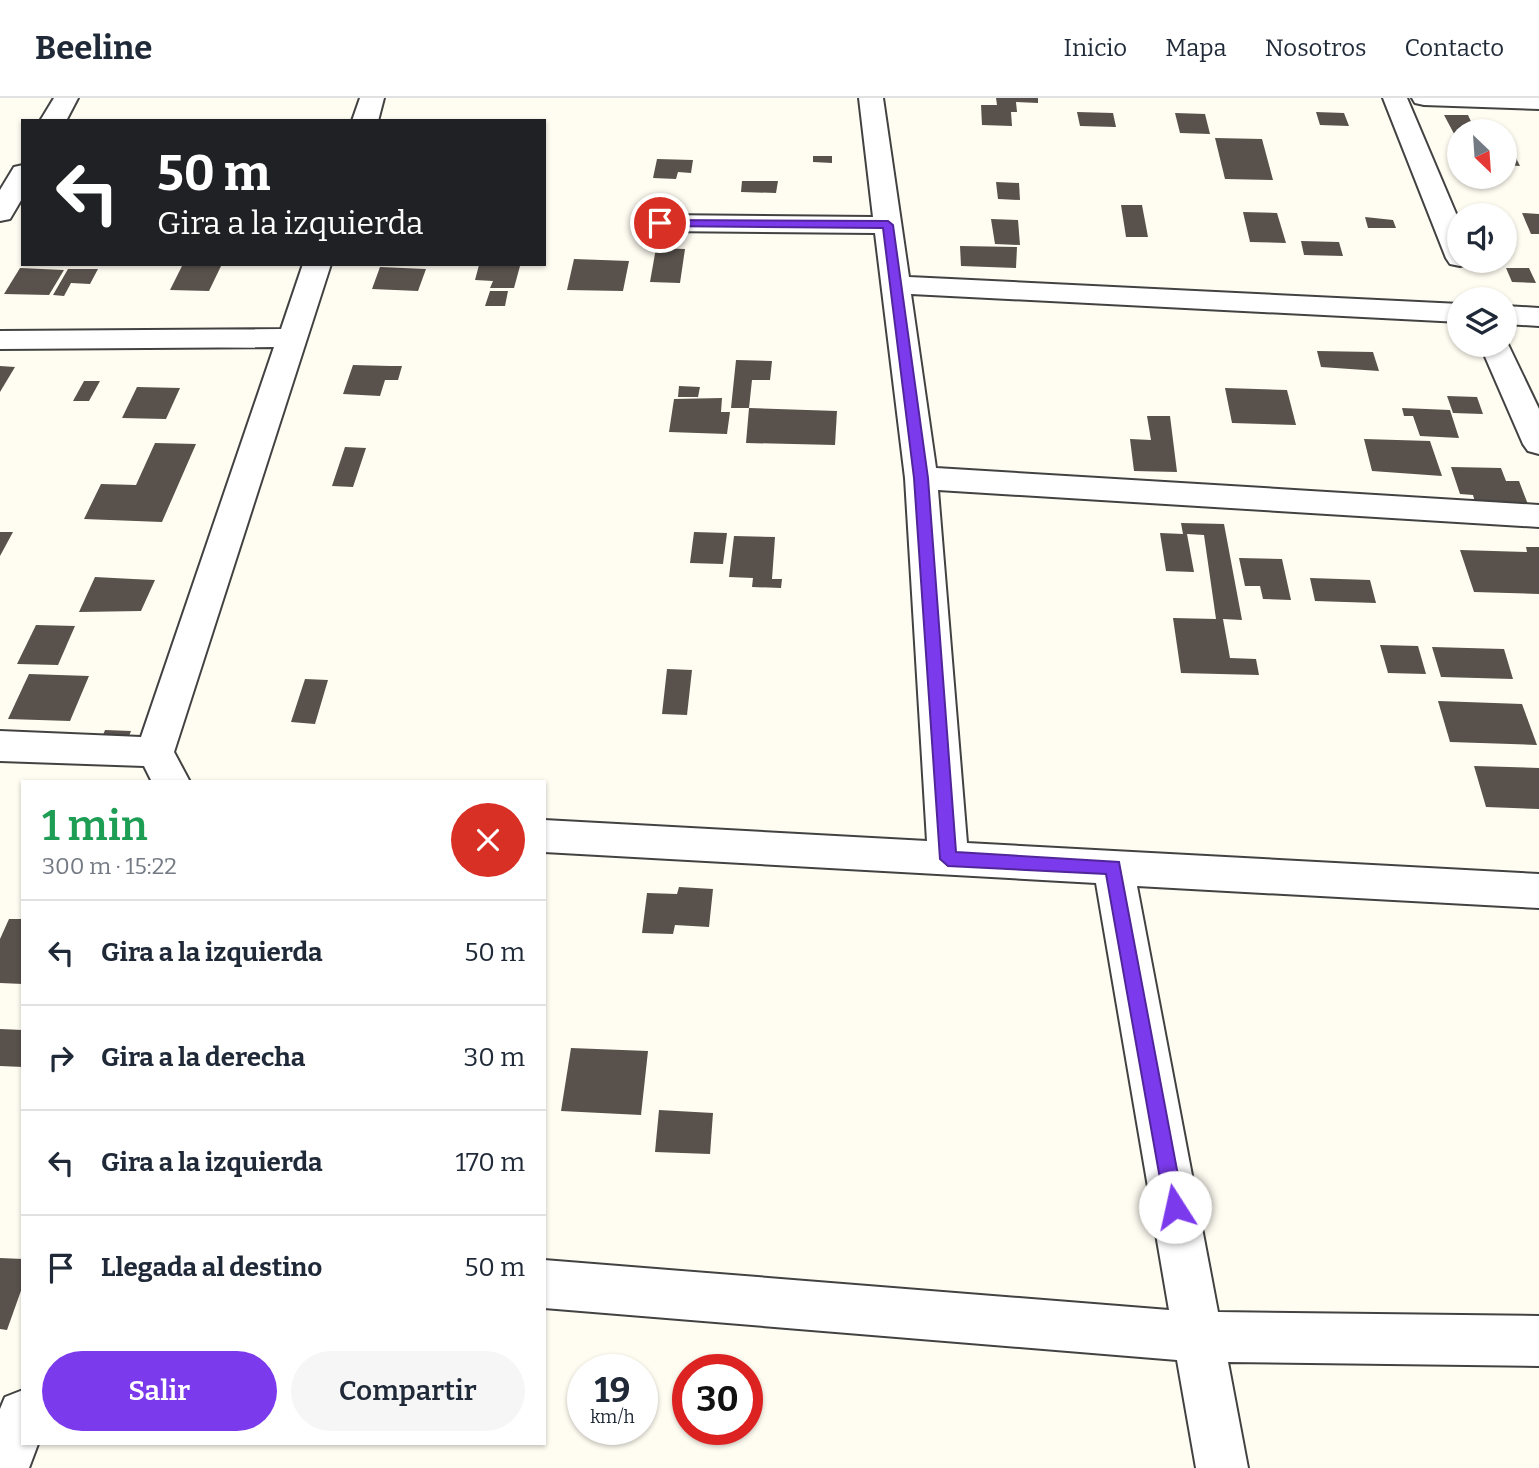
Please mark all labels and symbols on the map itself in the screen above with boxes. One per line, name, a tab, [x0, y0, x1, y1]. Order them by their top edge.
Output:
north arrow	[1447, 119, 1517, 189]
pin	[630, 193, 690, 253]
position arrow	[1138, 1170, 1212, 1244]
speed limit sign: 30	[672, 1354, 763, 1445]

